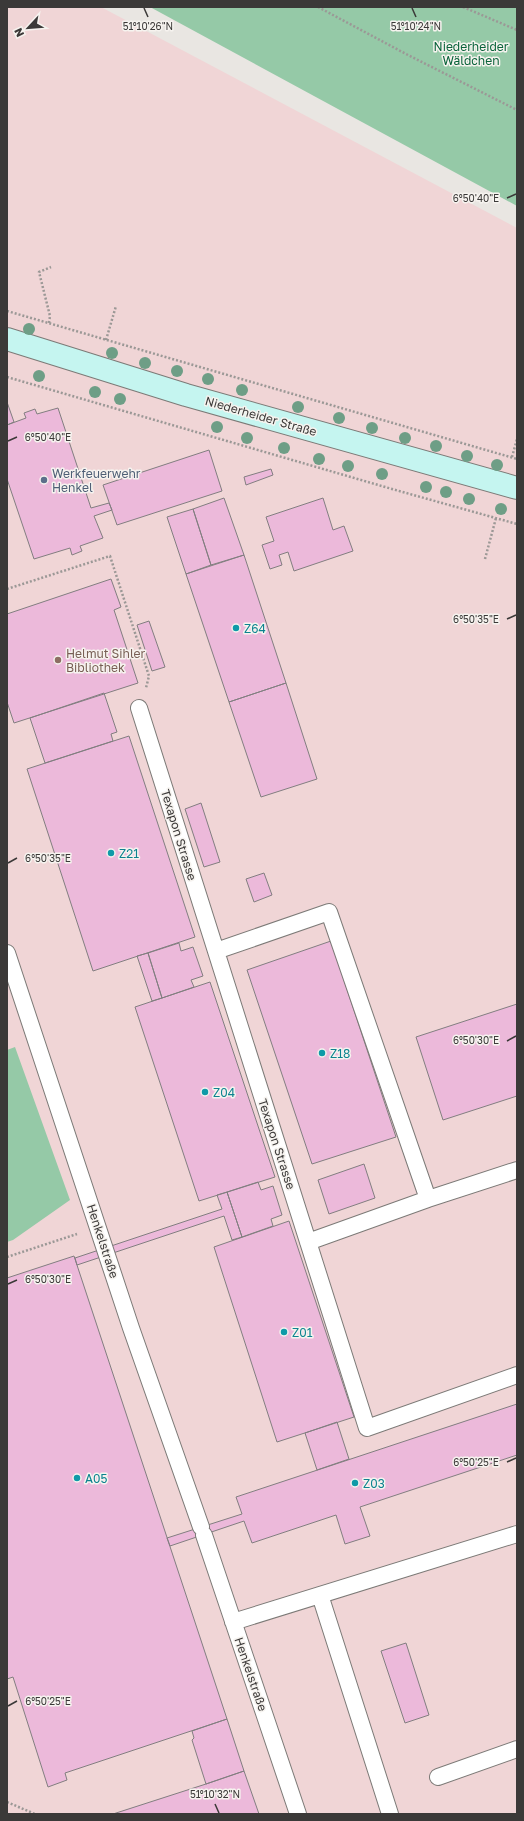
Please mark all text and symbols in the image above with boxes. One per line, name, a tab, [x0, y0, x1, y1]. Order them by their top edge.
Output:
north arrow	[8, 8, 48, 48]
text: 51°10'26"N	[123, 20, 173, 32]
text: 51°10'24"N	[391, 20, 441, 32]
text: N	[11, 26, 26, 39]
park label: Niederheider Wäldchen	[434, 39, 509, 68]
text: 6°50'40"E	[453, 192, 499, 204]
street label: Niederheider Straße	[203, 393, 319, 439]
text: 6°50'40"E	[25, 431, 71, 443]
place label: Werkfeuerwehr Henkel	[52, 466, 141, 495]
marker: Werkfeuerwehr Henkel	[39, 475, 49, 485]
text: 6°50'35"E	[453, 613, 499, 625]
place label: Z64	[244, 621, 266, 636]
marker: Z64	[231, 623, 241, 633]
place label: Helmut Sihler Bibliothek	[66, 646, 146, 675]
marker: Helmut Sihler Bibliothek	[53, 655, 63, 665]
street label: Texapon Strasse	[158, 788, 200, 882]
place label: Z21	[119, 846, 139, 861]
marker: Z21	[106, 848, 116, 858]
text: 6°50'35"E	[25, 852, 71, 864]
text: 6°50'30"E	[453, 1034, 499, 1046]
place label: Z18	[330, 1046, 350, 1061]
marker: Z18	[317, 1048, 327, 1058]
place label: Z04	[213, 1085, 235, 1100]
marker: Z04	[200, 1087, 210, 1097]
street label: Texapon Strasse	[255, 1097, 299, 1191]
street label: Henkelstraße	[84, 1202, 122, 1280]
text: 6°50'30"E	[25, 1273, 71, 1285]
place label: Z01	[292, 1325, 313, 1340]
marker: Z01	[279, 1327, 289, 1337]
text: 6°50'25"E	[453, 1456, 499, 1468]
place label: A05	[85, 1471, 107, 1486]
marker: A05	[72, 1473, 82, 1483]
place label: Z03	[363, 1476, 385, 1491]
marker: Z03	[350, 1478, 360, 1488]
street label: Henkelstraße	[231, 1635, 271, 1713]
text: 6°50'25"E	[25, 1695, 71, 1707]
text: 51°10'32"N	[190, 1788, 240, 1800]

